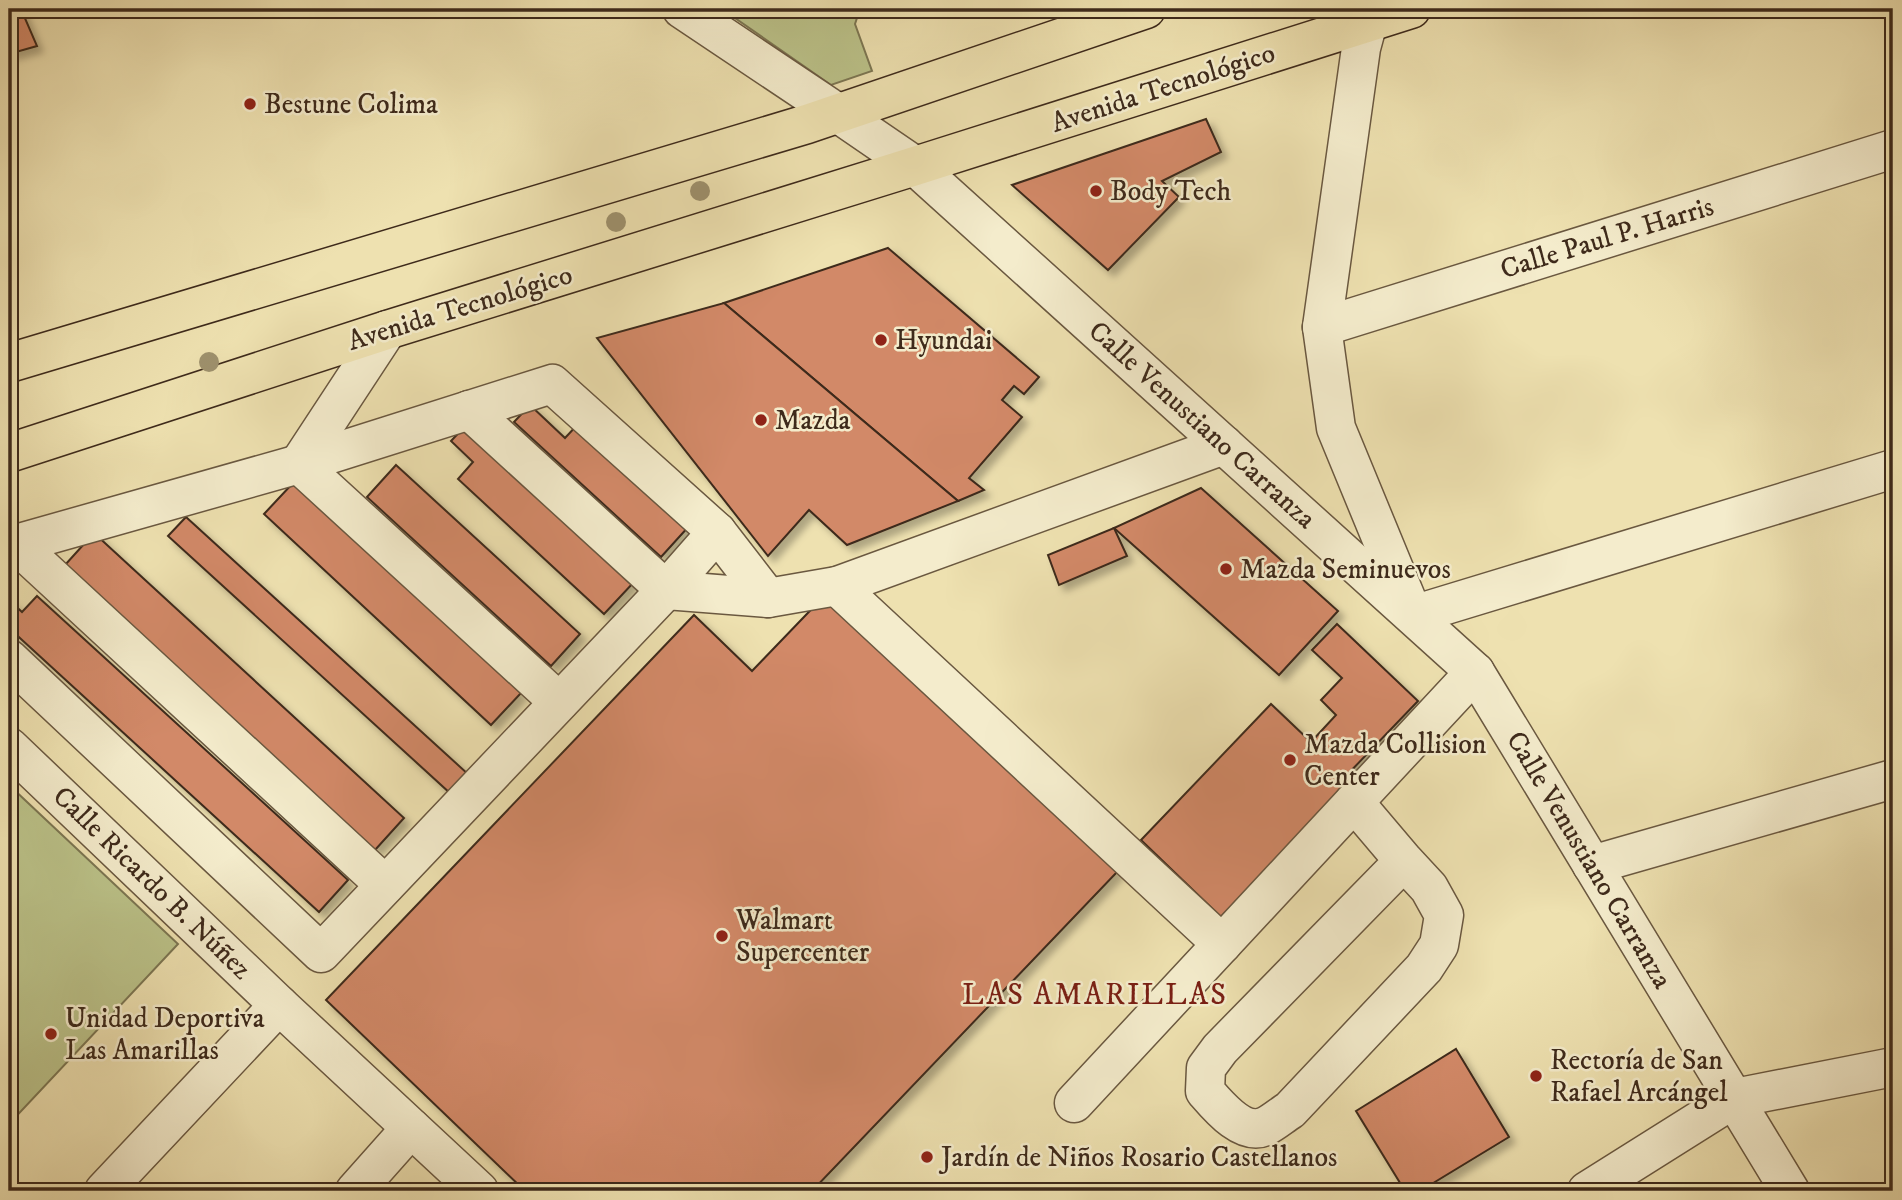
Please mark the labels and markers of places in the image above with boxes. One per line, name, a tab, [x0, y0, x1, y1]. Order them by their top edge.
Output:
place label: Bestune Colima	[264, 87, 438, 122]
marker: Bestune Colima	[242, 96, 258, 112]
place label: Body Tech	[1110, 174, 1231, 209]
marker: Body Tech	[1088, 183, 1104, 199]
place label: Hyundai	[895, 323, 992, 358]
marker: Hyundai	[873, 332, 889, 348]
place label: Mazda	[775, 403, 851, 438]
marker: Mazda	[753, 412, 769, 428]
place label: Mazda Seminuevos	[1240, 552, 1451, 587]
marker: Mazda Seminuevos	[1218, 561, 1234, 577]
place label: Mazda Collision Center	[1304, 727, 1487, 794]
marker: Mazda Collision Center	[1282, 752, 1298, 768]
place label: Walmart Supercenter	[735, 903, 870, 970]
marker: Walmart Supercenter	[714, 928, 730, 944]
place label: Unidad Deportiva Las Amarillas	[65, 1001, 265, 1068]
marker: Unidad Deportiva Las Amarillas	[43, 1026, 59, 1042]
place label: Rectoría de San Rafael Arcángel	[1550, 1043, 1728, 1110]
marker: Rectoría de San Rafael Arcángel	[1528, 1068, 1544, 1084]
place label: Jardín de Niños Rosario Castellanos	[938, 1140, 1337, 1175]
marker: Jardín de Niños Rosario Castellanos	[919, 1149, 935, 1165]

